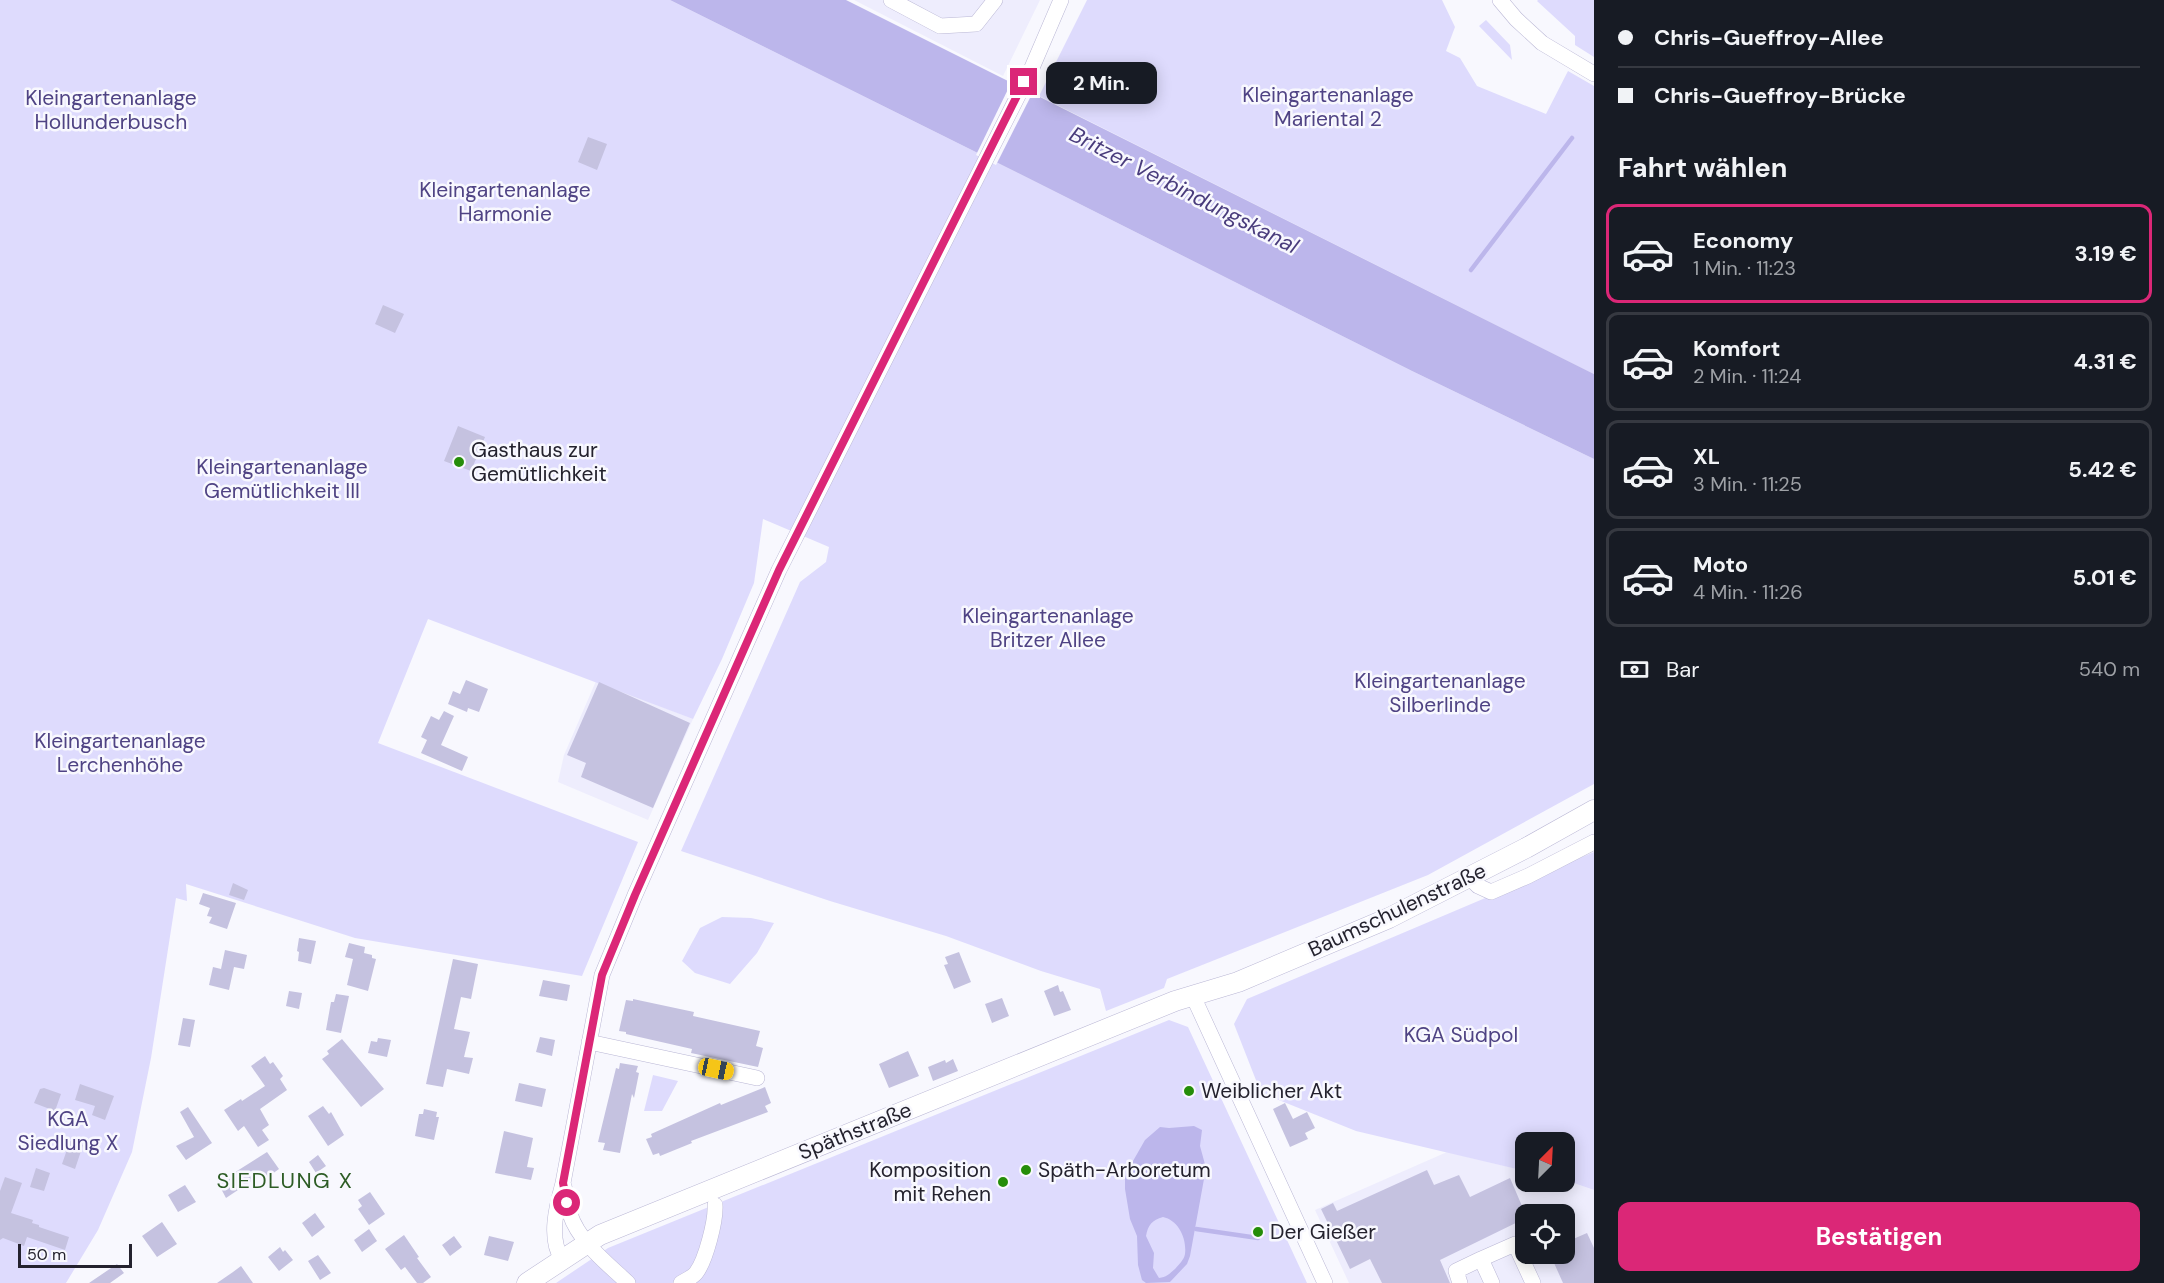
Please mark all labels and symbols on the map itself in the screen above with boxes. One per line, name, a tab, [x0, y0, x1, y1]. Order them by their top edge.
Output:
callout: 2 Min.	[1045, 61, 1156, 103]
route end	[1010, 68, 1037, 95]
park label: Kleingartenanlage Mariental 2	[1242, 81, 1414, 133]
park label: Kleingartenanlage Hollunderbusch	[25, 84, 197, 136]
water label: Britzer Verbindungskanal	[1065, 120, 1304, 261]
park label: Kleingartenanlage Harmonie	[419, 176, 591, 228]
place label: Gasthaus zur Gemütlichkeit	[471, 436, 607, 488]
park label: Kleingartenanlage Gemütlichkeit III	[196, 453, 368, 505]
marker: Gasthaus zur Gemütlichkeit	[452, 455, 466, 469]
park label: Kleingartenanlage Britzer Allee	[962, 602, 1134, 654]
park label: Kleingartenanlage Silberlinde	[1354, 667, 1526, 719]
park label: Kleingartenanlage Lerchenhöhe	[34, 727, 206, 779]
street label: Baumschulenstraße	[1304, 856, 1491, 964]
park label: KGA Südpol	[1404, 1021, 1518, 1049]
car	[697, 1056, 735, 1082]
place label: Weiblicher Akt	[1201, 1077, 1342, 1105]
marker: Weiblicher Akt	[1182, 1084, 1196, 1098]
street label: Späthstraße	[794, 1096, 916, 1166]
park label: KGA Siedlung X	[17, 1105, 119, 1157]
north arrow	[1515, 1132, 1575, 1192]
place label: Komposition mit Rehen	[869, 1156, 991, 1208]
place label: Späth-Arboretum	[1038, 1156, 1211, 1184]
marker: Späth-Arboretum	[1019, 1163, 1033, 1177]
district label: SIEDLUNG X	[217, 1166, 353, 1195]
marker: Komposition mit Rehen	[996, 1175, 1010, 1189]
route start	[553, 1189, 580, 1216]
place label: Der Gießer	[1270, 1218, 1376, 1246]
marker: Der Gießer	[1251, 1225, 1265, 1239]
scale bar	[18, 1241, 132, 1268]

